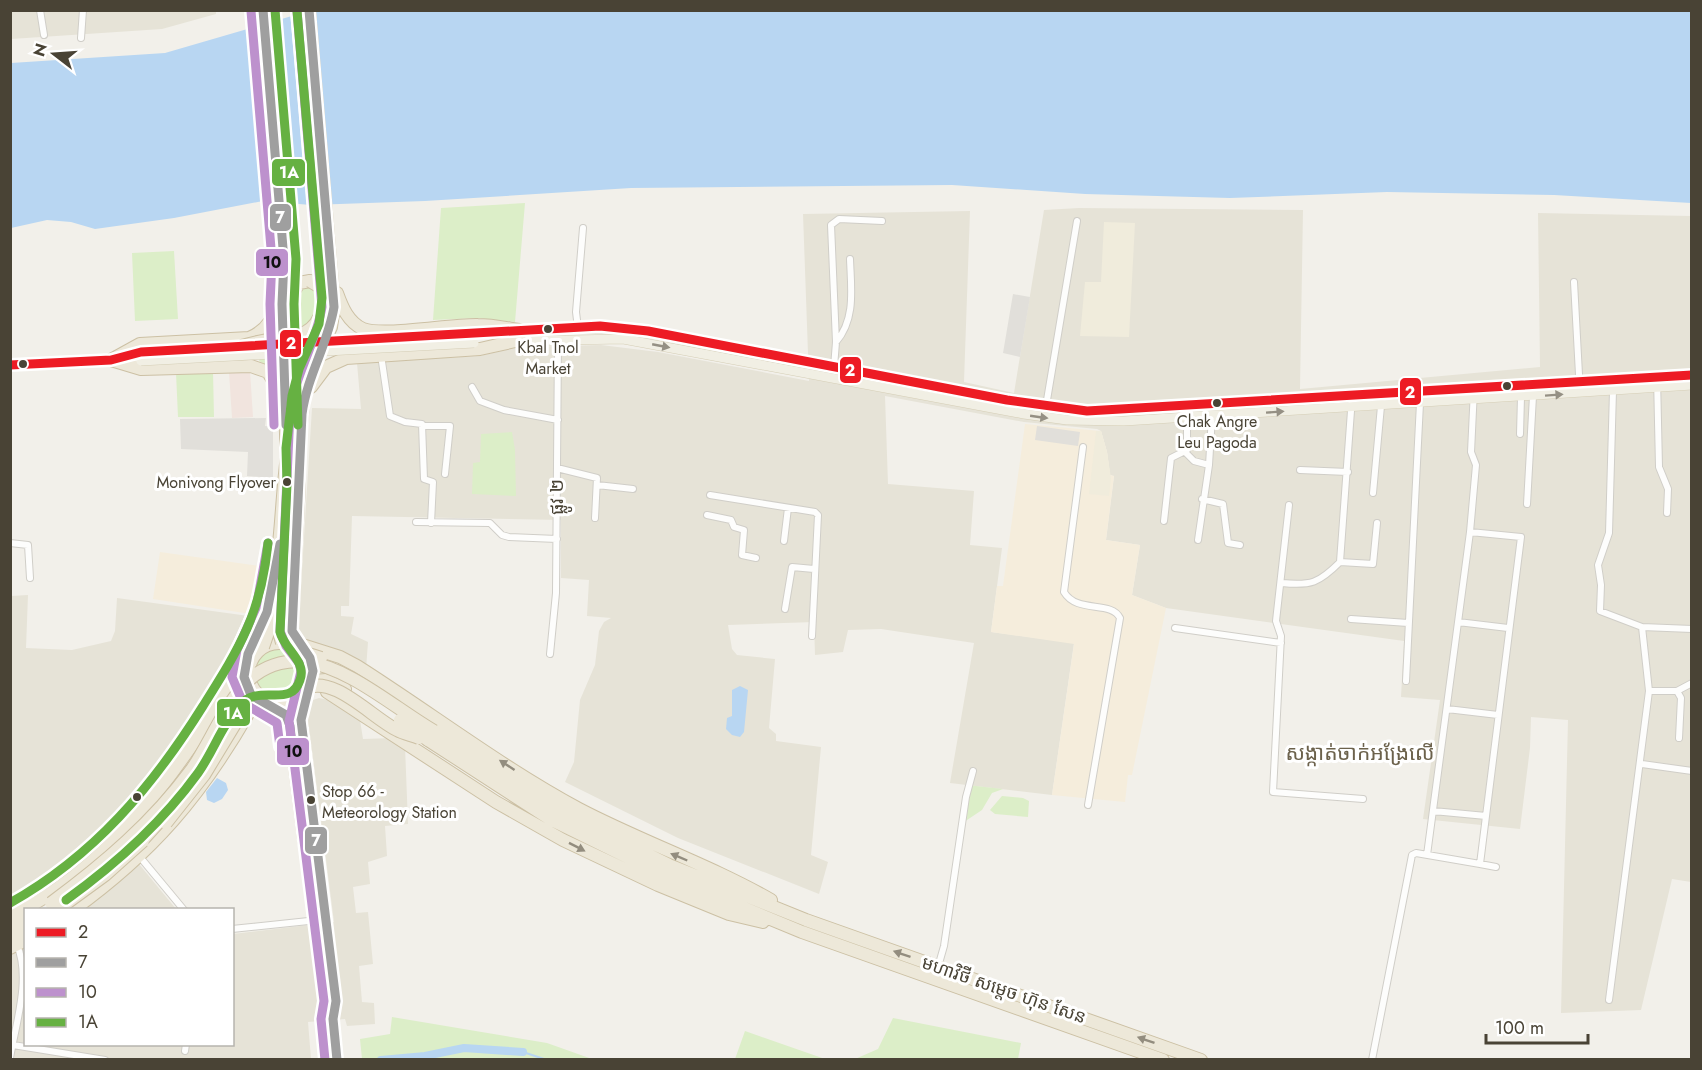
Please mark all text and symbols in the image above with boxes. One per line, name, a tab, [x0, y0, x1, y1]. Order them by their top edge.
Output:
north arrow	[24, 24, 84, 84]
text: N	[27, 40, 53, 59]
line badge: 1A	[271, 158, 306, 187]
text: 1A	[279, 161, 299, 184]
line badge: 7	[269, 203, 292, 232]
text: 7	[275, 206, 285, 229]
line badge: 10	[255, 248, 289, 277]
text: 10	[263, 251, 281, 274]
marker: Kbal Tnol Market	[542, 323, 554, 335]
line badge: 2	[279, 329, 302, 358]
text: 2	[286, 332, 296, 355]
place label: Kbal Tnol Market	[517, 336, 579, 380]
one-way arrow	[652, 341, 671, 350]
line badge: 2	[839, 356, 862, 384]
unlabelled marker	[17, 358, 29, 370]
text: 2	[845, 359, 855, 382]
line badge: 2	[1399, 377, 1422, 406]
unlabelled marker	[1501, 380, 1513, 392]
text: 2	[1405, 381, 1415, 404]
one-way arrow	[1544, 390, 1563, 399]
marker: Chak Angre Leu Pagoda	[1211, 397, 1223, 409]
one-way arrow	[1266, 407, 1285, 416]
place label: Chak Angre Leu Pagoda	[1177, 410, 1257, 454]
one-way arrow	[1029, 412, 1048, 421]
place label: Monivong Flyover	[156, 471, 277, 494]
marker: Monivong Flyover	[281, 476, 293, 488]
street label: ផ្លូវ ២	[544, 479, 573, 515]
line badge: 1A	[216, 698, 251, 727]
text: 1A	[223, 702, 243, 725]
line badge: 10	[276, 737, 310, 766]
district label: សង្កាត់ចាក់អង្រែលើ	[1285, 738, 1435, 768]
text: 10	[284, 740, 302, 763]
one-way arrow	[499, 760, 515, 771]
place label: Stop 66 - Meteorology Station	[322, 780, 457, 824]
unlabelled marker	[131, 791, 143, 803]
marker: Stop 66 - Meteorology Station	[305, 794, 317, 806]
line badge: 7	[304, 826, 328, 855]
text: 7	[311, 829, 321, 852]
one-way arrow	[569, 842, 586, 852]
one-way arrow	[670, 852, 688, 861]
legend	[24, 908, 234, 1046]
text: 2	[78, 919, 88, 945]
text: 7	[78, 949, 88, 975]
one-way arrow	[893, 949, 911, 959]
street label: មហាវិថី សម្តេច ហ៊ុន សែន	[918, 950, 1090, 1030]
text: 10	[78, 979, 97, 1005]
scale bar	[1486, 1007, 1588, 1045]
text: 1A	[78, 1009, 98, 1035]
text: 100 m	[1495, 1015, 1544, 1041]
one-way arrow	[1137, 1035, 1155, 1045]

